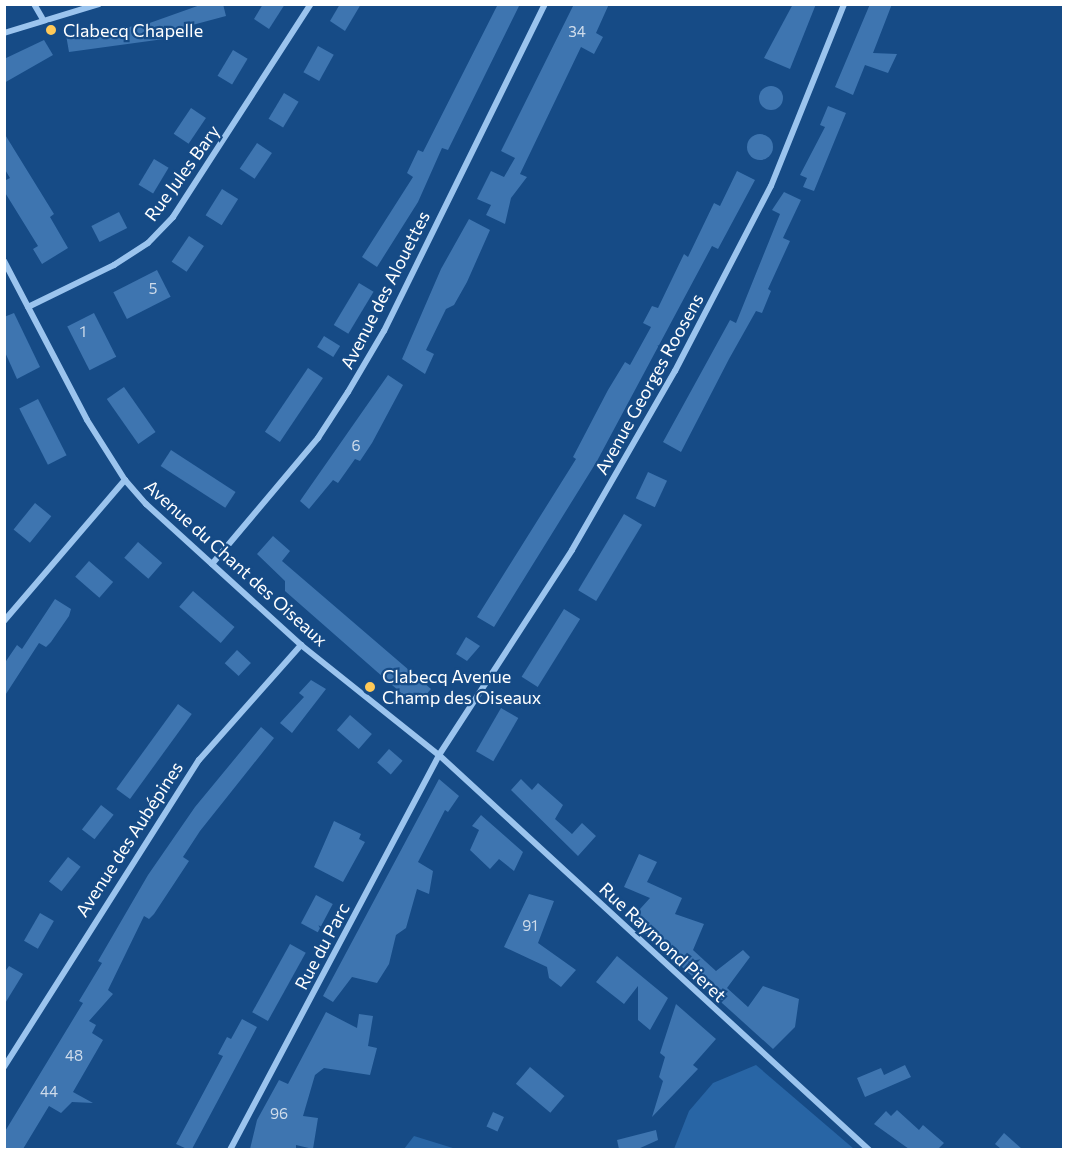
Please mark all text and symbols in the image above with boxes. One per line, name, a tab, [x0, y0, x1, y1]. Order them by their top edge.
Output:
place label: Clabecq Chapelle	[63, 19, 203, 41]
marker: Clabecq Chapelle	[44, 23, 58, 37]
house number: 34	[568, 23, 586, 41]
street label: Rue Jules Bary	[140, 121, 224, 225]
street label: Avenue des Alouettes	[336, 207, 434, 373]
house number: 5	[149, 280, 157, 298]
street label: Avenue Georges Roosens	[590, 290, 708, 478]
house number: 1	[80, 323, 86, 341]
house number: 6	[351, 437, 361, 455]
street label: Avenue du Chant des Oiseaux	[140, 475, 332, 651]
place label: Clabecq Avenue Champ des Oiseaux	[382, 666, 541, 708]
marker: Clabecq Avenue Champ des Oiseaux	[363, 680, 377, 694]
street label: Avenue des Aubépines	[71, 757, 187, 921]
street label: Rue Raymond Pieret	[595, 878, 731, 1006]
street label: Rue du Parc	[290, 899, 354, 993]
house number: 91	[522, 917, 538, 935]
house number: 48	[65, 1047, 83, 1065]
house number: 44	[40, 1083, 58, 1101]
house number: 96	[270, 1105, 288, 1123]

